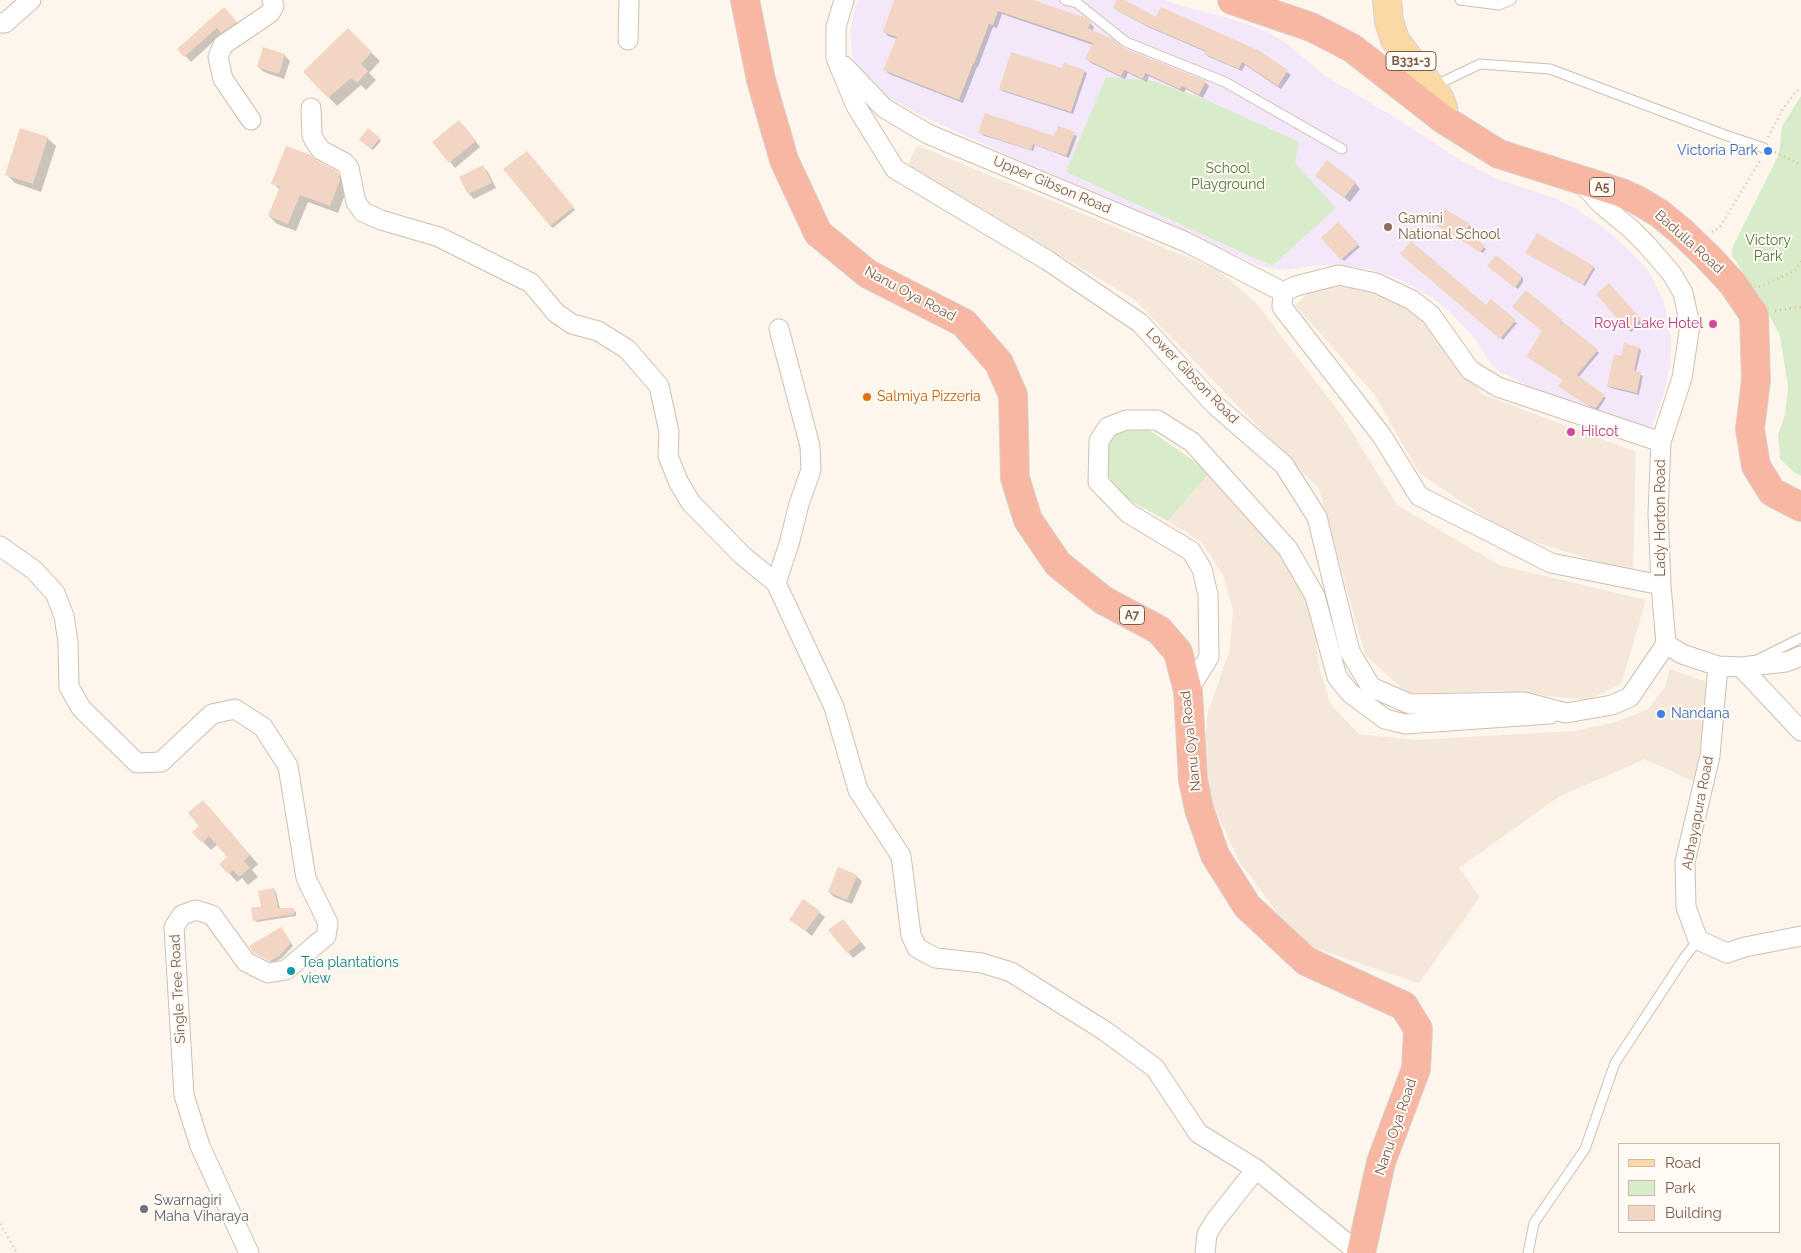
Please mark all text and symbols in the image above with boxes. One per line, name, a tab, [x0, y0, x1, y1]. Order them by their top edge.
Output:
road number: B331-3	[1386, 51, 1436, 70]
place label: Victoria Park	[1677, 143, 1758, 159]
marker: Victoria Park	[1762, 145, 1774, 157]
street label: Upper Gibson Road	[990, 153, 1114, 217]
park label: School Playground	[1191, 161, 1265, 193]
road number: A5	[1590, 178, 1614, 196]
street label: Badulla Road	[1651, 207, 1727, 277]
place label: Gamini National School	[1398, 211, 1500, 243]
marker: Gamini National School	[1382, 221, 1394, 233]
park label: Victory Park	[1745, 233, 1791, 266]
street label: Nanu Oya Road	[861, 263, 959, 325]
place label: Royal Lake Hotel	[1594, 316, 1703, 332]
marker: Royal Lake Hotel	[1707, 318, 1719, 330]
street label: Lower Gibson Road	[1142, 325, 1242, 427]
place label: Salmiya Pizzeria	[877, 389, 981, 405]
marker: Salmiya Pizzeria	[861, 391, 873, 403]
place label: Hilcot	[1581, 424, 1619, 440]
marker: Hilcot	[1565, 426, 1577, 438]
street label: Lady Horton Road	[1653, 459, 1669, 577]
road number: A7	[1120, 606, 1144, 624]
street label: Nanu Oya Road	[1177, 690, 1205, 792]
place label: Nandana	[1671, 706, 1730, 722]
marker: Nandana	[1655, 708, 1667, 720]
street label: Abhayapura Road	[1679, 755, 1717, 871]
street label: Single Tree Road	[167, 934, 189, 1044]
place label: Tea plantations view	[301, 955, 399, 988]
marker: Tea plantations view	[285, 965, 297, 977]
street label: Nanu Oya Road	[1372, 1076, 1420, 1178]
legend	[1618, 1143, 1781, 1233]
text: Road	[1665, 1154, 1701, 1172]
text: Park	[1665, 1179, 1696, 1197]
place label: Swarnagiri Maha Viharaya	[154, 1193, 249, 1226]
marker: Swarnagiri Maha Viharaya	[138, 1203, 150, 1215]
text: Building	[1665, 1204, 1722, 1222]

